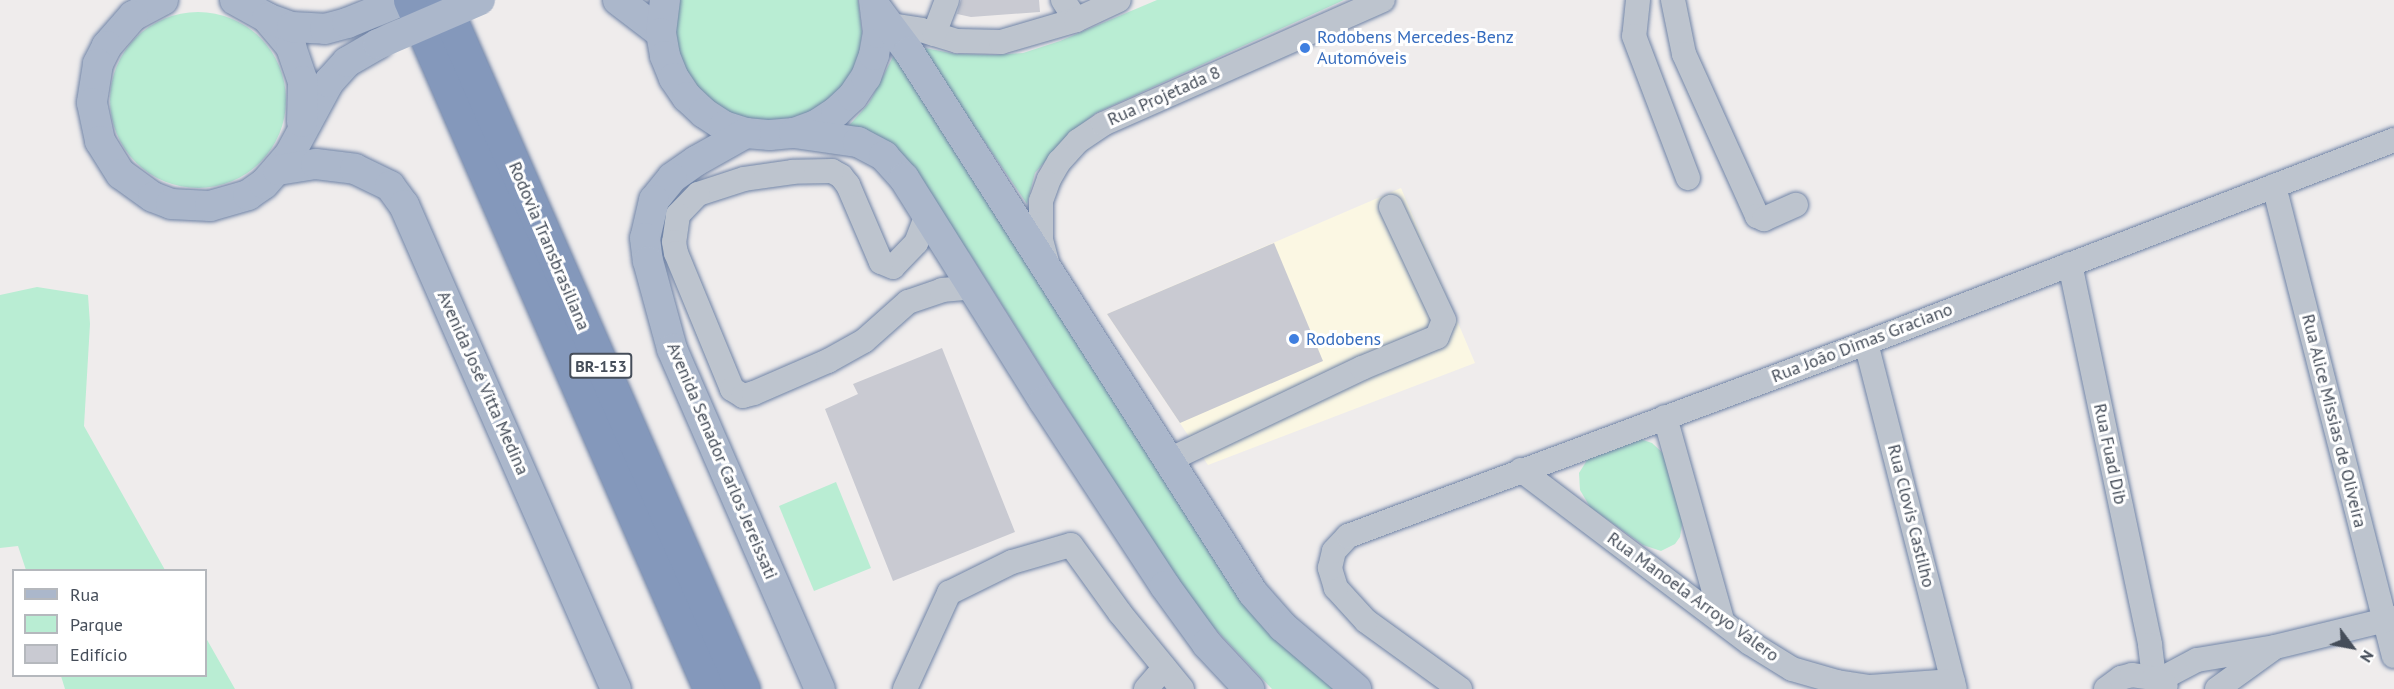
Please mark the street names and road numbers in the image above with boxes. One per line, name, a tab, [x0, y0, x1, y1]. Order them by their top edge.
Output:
street label: Rua Projetada 8	[1104, 61, 1224, 131]
street label: Rodovia Transbrasiliana	[504, 158, 594, 334]
street label: Avenida José Vitta Medina	[433, 287, 533, 479]
street label: Rua João Dimas Graciano	[1768, 298, 1956, 388]
street label: Rua Alice Missias de Oliveira	[2297, 312, 2371, 530]
street label: Avenida Senador Carlos Jereissati	[662, 339, 782, 583]
road number: BR-153	[568, 353, 634, 379]
street label: Rua Fuad Dib	[2089, 402, 2131, 506]
street label: Rua Clovis Castilho	[1883, 442, 1939, 590]
street label: Rua Manoela Arroyo Valero	[1603, 527, 1783, 667]

